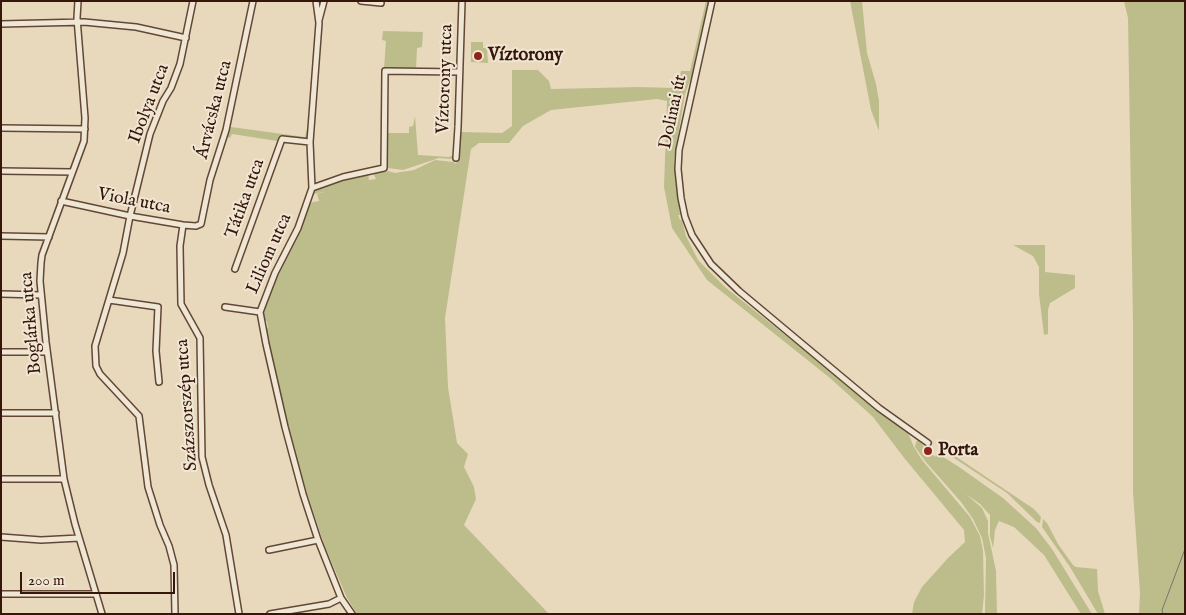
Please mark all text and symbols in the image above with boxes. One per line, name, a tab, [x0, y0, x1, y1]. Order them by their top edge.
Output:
street label: Víztorony utca	[433, 24, 459, 134]
place label: Víztorony	[488, 45, 563, 67]
marker: Víztorony	[472, 50, 484, 62]
street label: Árvácska utca	[192, 58, 238, 162]
street label: Ibolya utca	[125, 61, 175, 147]
street label: Dolinai út	[656, 73, 692, 151]
street label: Tátika utca	[222, 156, 270, 242]
street label: Viola utca	[96, 184, 172, 220]
street label: Liliom utca	[243, 210, 297, 298]
street label: Boglárka utca	[17, 271, 47, 375]
street label: Százszorszép utca	[173, 338, 203, 472]
place label: Porta	[938, 440, 978, 462]
marker: Porta	[922, 445, 934, 457]
scale bar	[22, 562, 178, 594]
text: 200 m	[28, 571, 65, 590]

